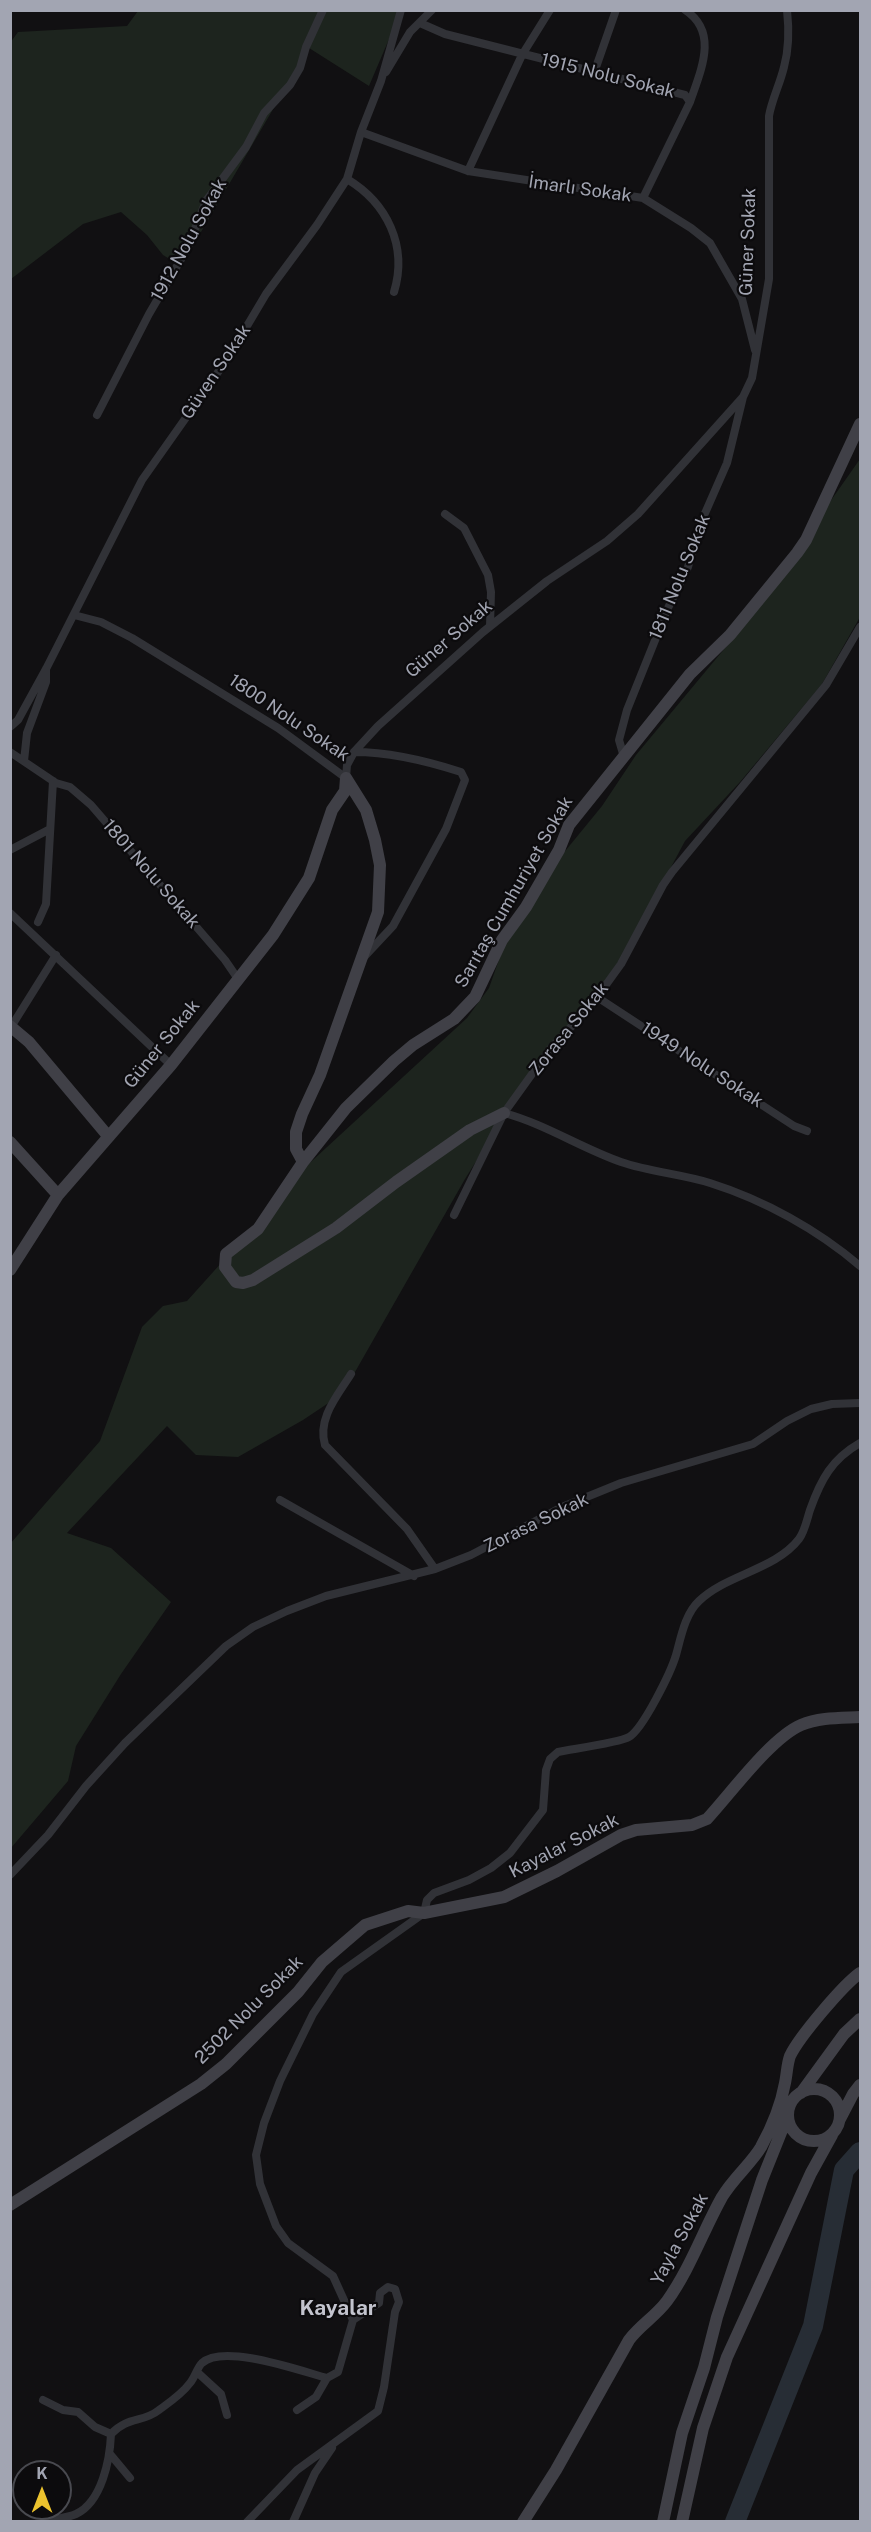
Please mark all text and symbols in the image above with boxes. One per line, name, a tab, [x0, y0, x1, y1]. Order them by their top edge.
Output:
street label: 1915 Nolu Sokak	[539, 49, 677, 103]
street label: İmarlı Sokak	[527, 171, 633, 207]
street label: 1912 Nolu Sokak	[146, 175, 232, 305]
street label: Güner Sokak	[735, 188, 761, 296]
street label: Güven Sokak	[176, 321, 256, 423]
street label: 1811 Nolu Sokak	[645, 511, 715, 643]
street label: Güner Sokak	[401, 595, 497, 683]
street label: 1800 Nolu Sokak	[225, 670, 353, 766]
street label: Sarıtaş Cumhuriyet Sokak	[450, 792, 578, 992]
street label: 1801 Nolu Sokak	[98, 815, 204, 933]
street label: Zorasa Sokak	[525, 978, 613, 1080]
street label: Güner Sokak	[120, 995, 204, 1093]
street label: 1949 Nolu Sokak	[637, 1017, 767, 1113]
street label: Zorasa Sokak	[480, 1488, 592, 1558]
street label: Kayalar Sokak	[506, 1809, 622, 1883]
street label: 2502 Nolu Sokak	[190, 1951, 308, 2069]
street label: Yayla Sokak	[647, 2189, 713, 2289]
district label: Kayalar	[300, 2296, 376, 2322]
north arrow	[12, 2460, 72, 2520]
text: K	[36, 2464, 48, 2483]

